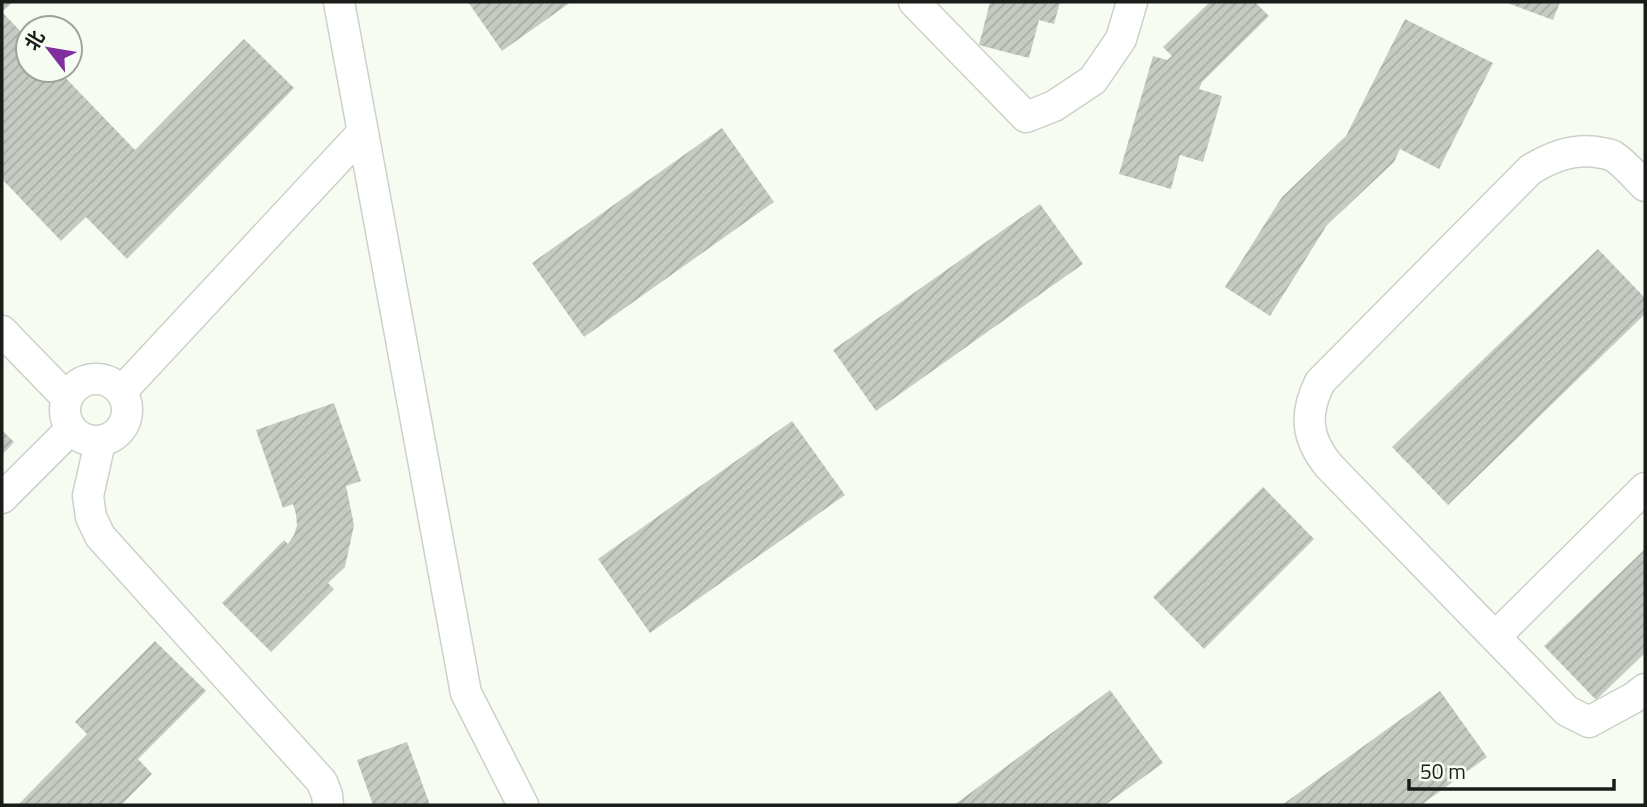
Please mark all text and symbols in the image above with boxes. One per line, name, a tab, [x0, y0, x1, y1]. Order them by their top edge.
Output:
north arrow	[14, 14, 84, 84]
text: 北	[17, 24, 51, 56]
scale bar	[1409, 748, 1614, 792]
text: 50 m	[1420, 755, 1466, 787]

